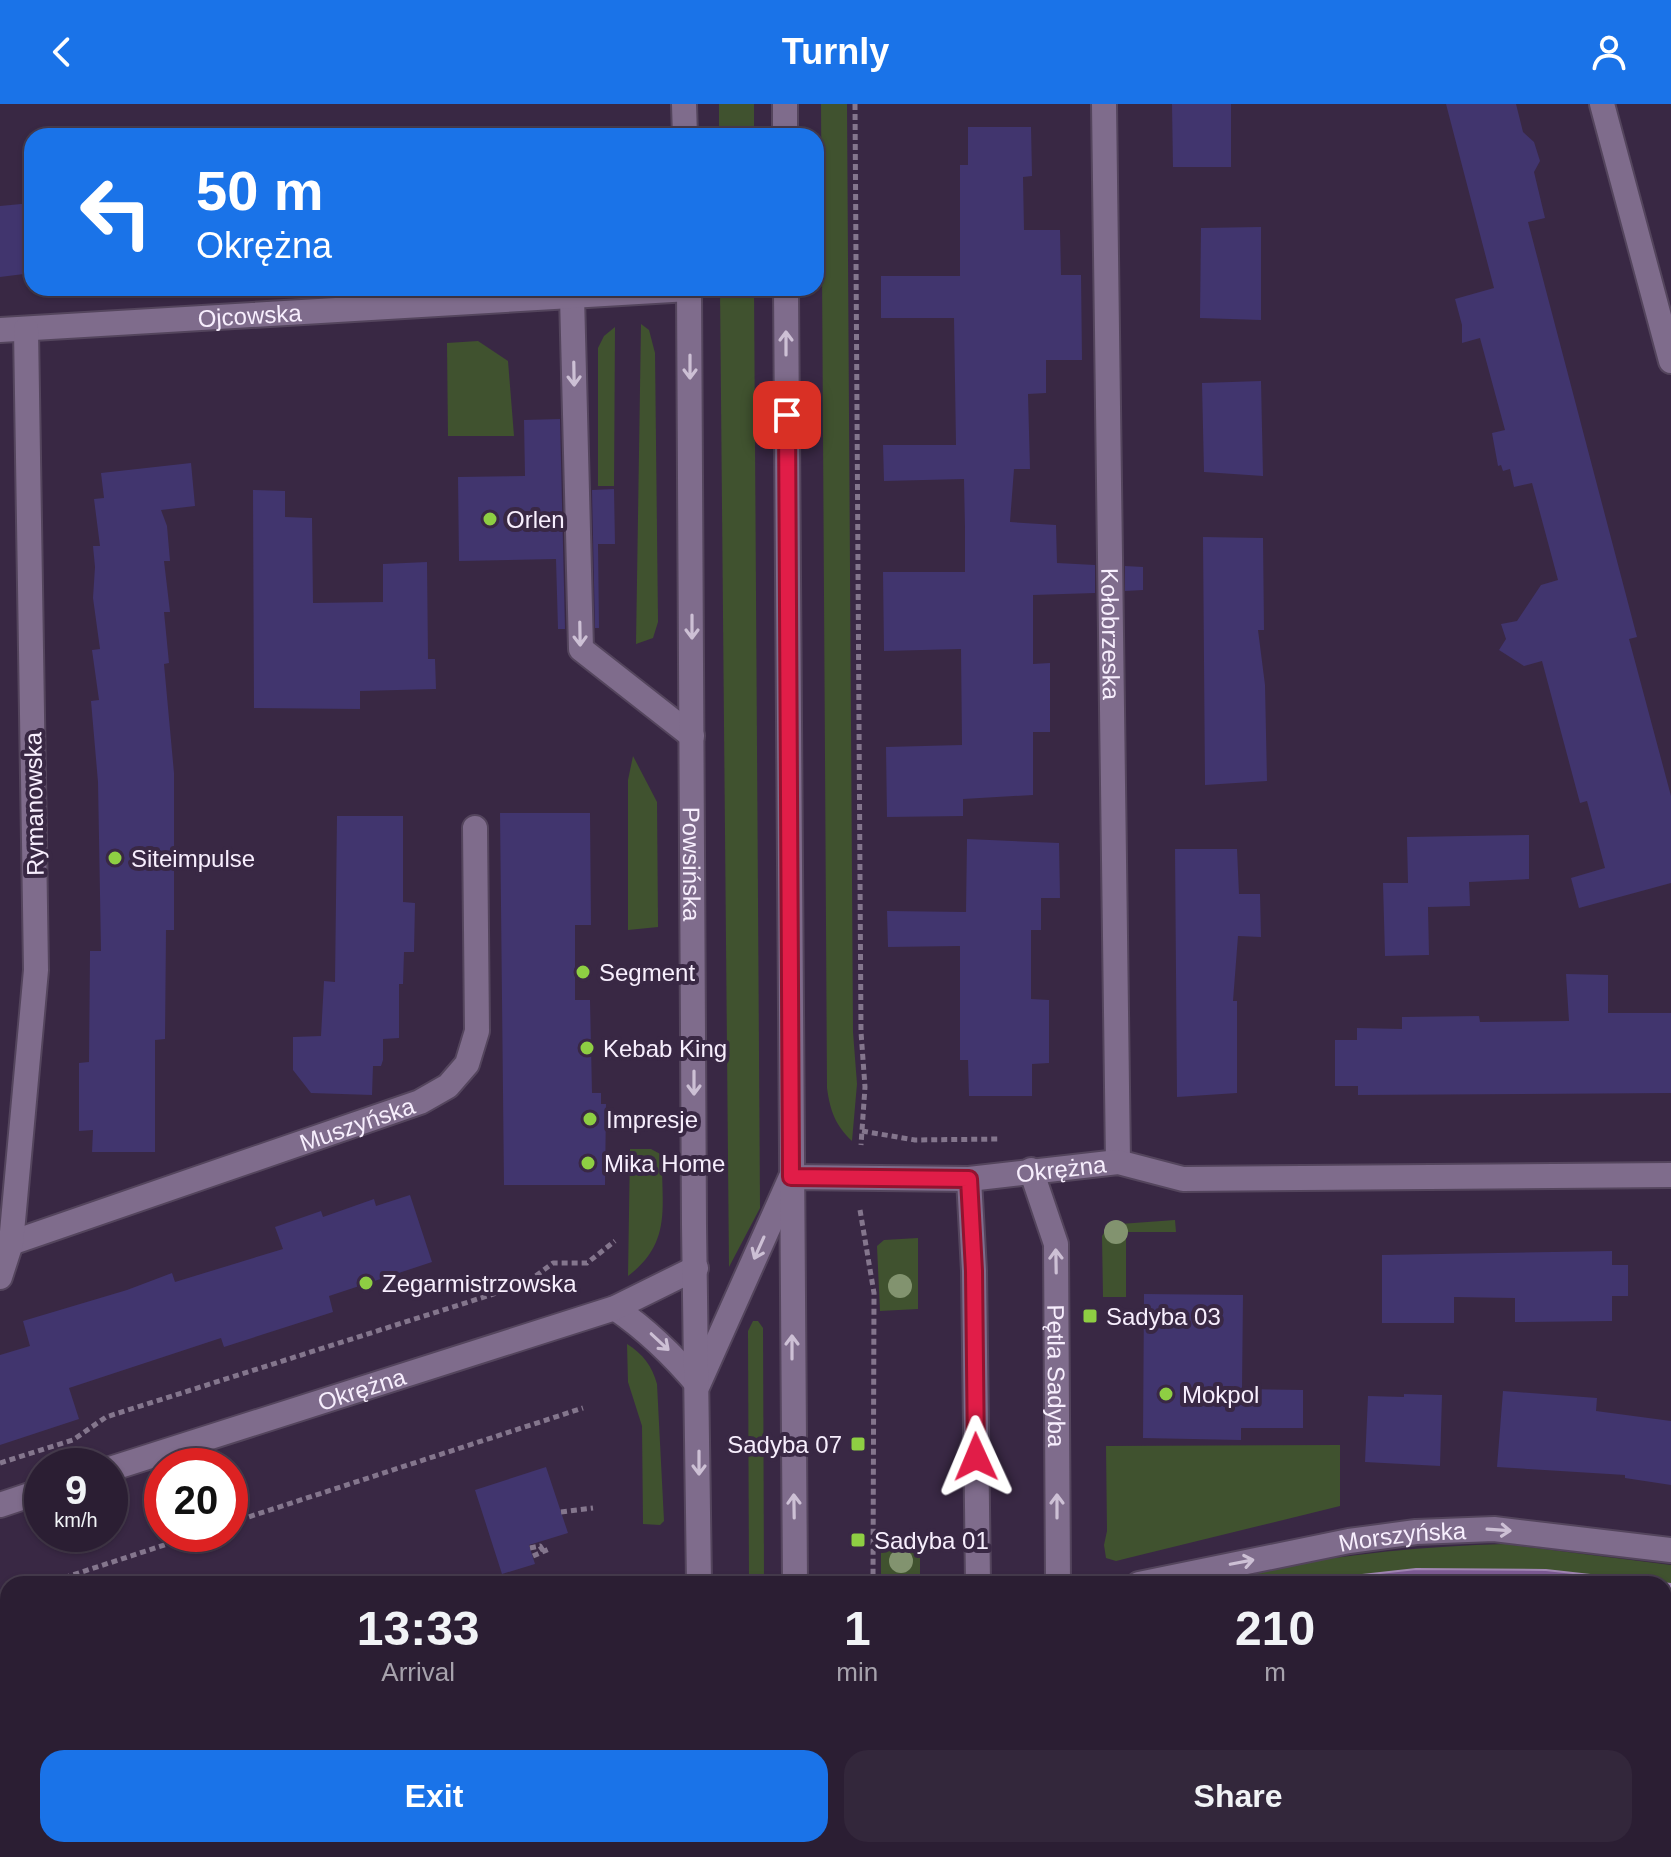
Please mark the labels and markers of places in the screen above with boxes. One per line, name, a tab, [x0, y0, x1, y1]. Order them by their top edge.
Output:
pin	[753, 381, 821, 449]
place label: Orlen	[506, 506, 565, 533]
marker: Orlen	[481, 510, 499, 528]
place label: Siteimpulse	[131, 845, 255, 872]
marker: Siteimpulse	[106, 849, 124, 867]
place label: Segment	[599, 959, 695, 986]
marker: Segment	[574, 963, 592, 981]
place label: Kebab King	[603, 1035, 727, 1062]
marker: Kebab King	[578, 1039, 596, 1057]
place label: Impresje	[606, 1106, 698, 1133]
marker: Impresje	[581, 1110, 599, 1128]
place label: Mika Home	[604, 1150, 725, 1177]
marker: Mika Home	[579, 1154, 597, 1172]
place label: Zegarmistrzowska	[382, 1270, 577, 1297]
marker: Zegarmistrzowska	[357, 1274, 375, 1292]
place label: Sadyba 03	[1106, 1303, 1221, 1330]
marker: Sadyba 03	[1081, 1307, 1099, 1325]
place label: Mokpol	[1182, 1381, 1259, 1408]
marker: Mokpol	[1157, 1385, 1175, 1403]
place label: Sadyba 07	[727, 1431, 842, 1458]
marker: Sadyba 07	[849, 1435, 867, 1453]
place label: Sadyba 01	[874, 1527, 989, 1554]
marker: Sadyba 01	[849, 1531, 867, 1549]

